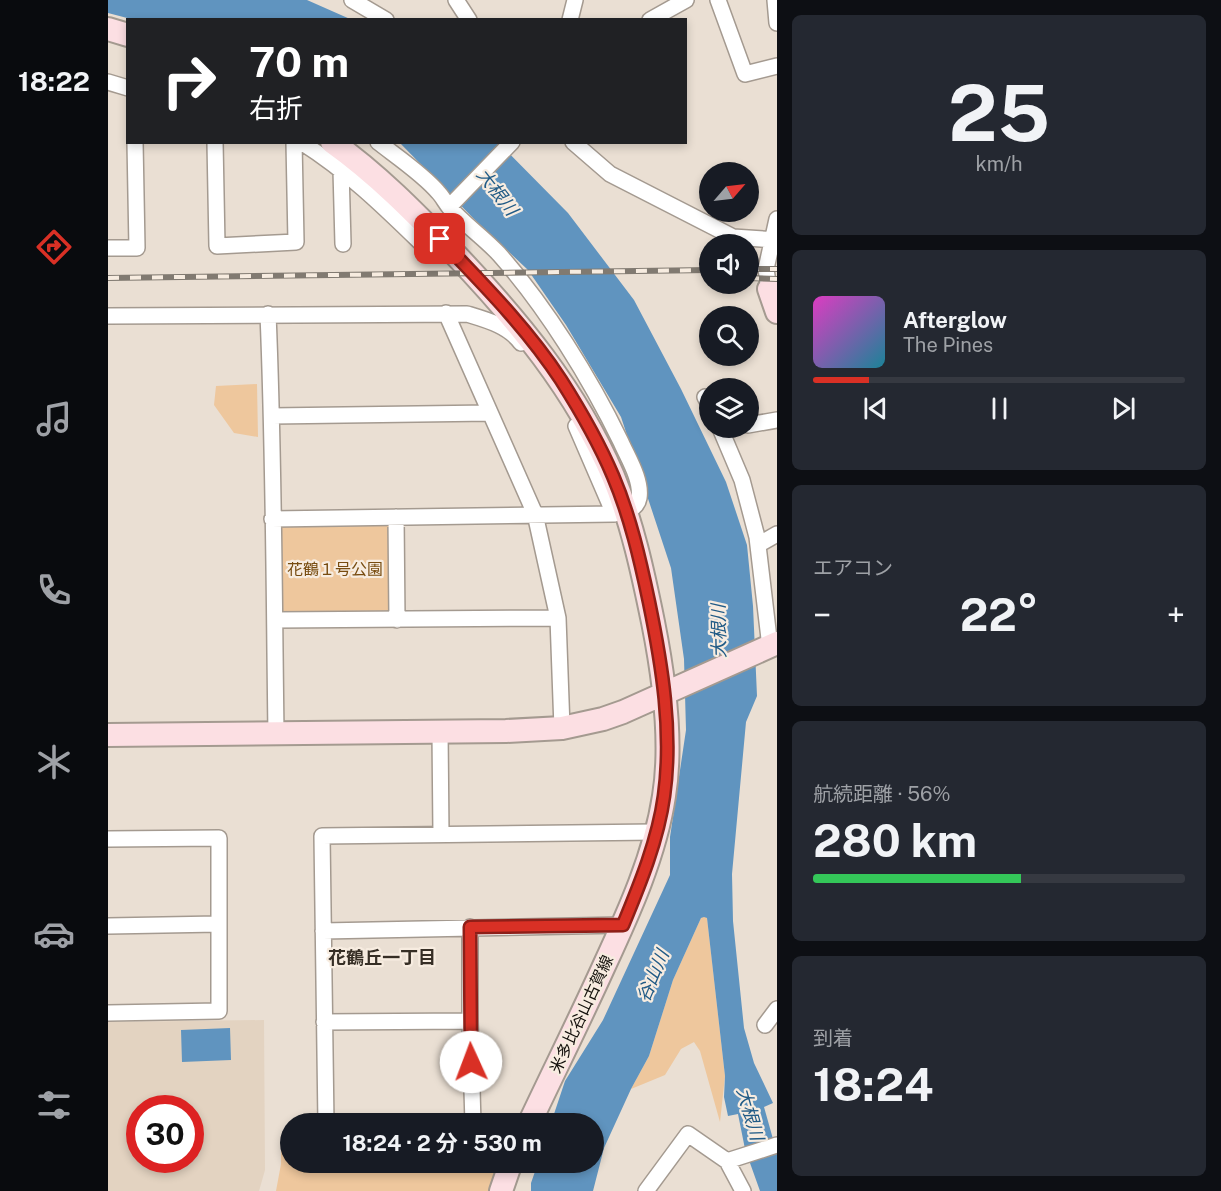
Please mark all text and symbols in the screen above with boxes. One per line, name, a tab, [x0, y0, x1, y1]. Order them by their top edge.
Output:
text: 70 m	[249, 37, 349, 86]
icon: right	[150, 42, 228, 120]
text: 18:22	[18, 65, 90, 97]
text: 25	[948, 67, 1050, 159]
text: 右折	[249, 92, 303, 124]
text: km/h	[975, 152, 1023, 176]
north arrow	[699, 162, 759, 222]
map controls	[699, 162, 759, 438]
water label: 大根川	[472, 164, 524, 221]
pin	[414, 213, 465, 264]
icon: arrive	[423, 222, 456, 255]
icon: directions	[33, 226, 75, 268]
button: sound	[699, 234, 759, 294]
button: search	[699, 306, 759, 366]
text: Afterglow	[903, 307, 1007, 333]
text: The Pines	[903, 333, 993, 357]
button: layers	[699, 378, 759, 438]
icon: previous	[859, 392, 892, 425]
icon: pause	[983, 392, 1016, 425]
icon: next	[1107, 392, 1140, 425]
icon: music	[33, 398, 75, 440]
text: エアコン	[813, 556, 893, 580]
park label: 花鶴１号公園	[287, 560, 383, 579]
icon: phone	[33, 569, 75, 611]
text: 22°	[960, 588, 1038, 641]
text: −	[813, 596, 831, 634]
text: +	[1167, 596, 1185, 634]
water label: 大根川	[707, 602, 729, 658]
icon: climate	[33, 741, 75, 783]
text: 航続距離 · 56%	[813, 782, 951, 806]
text: 280 km	[813, 814, 977, 867]
icon: car	[33, 913, 75, 955]
water label: 谷山川	[632, 945, 674, 1005]
district label: 花鶴丘一丁目	[328, 947, 436, 968]
street label: 米多比谷山古賀線	[546, 952, 617, 1076]
text: 到着	[813, 1026, 853, 1050]
position arrow	[439, 1030, 503, 1094]
text: 18:24	[813, 1058, 934, 1111]
icon: filters	[33, 1084, 75, 1126]
water label: 大根川	[733, 1085, 769, 1145]
speed limit sign: 30	[126, 1095, 204, 1173]
text: 18:24 · 2 分 · 530 m	[342, 1130, 542, 1156]

